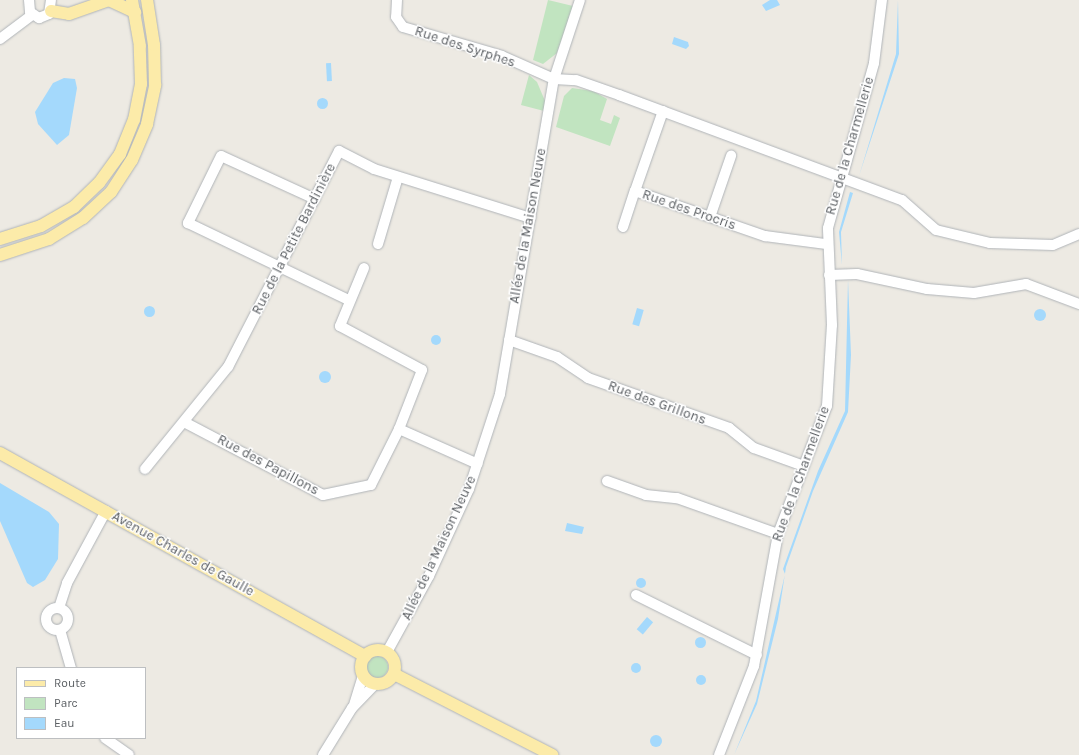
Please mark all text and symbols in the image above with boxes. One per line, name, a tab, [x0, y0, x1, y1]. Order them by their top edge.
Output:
street label: Rue des Syrphes	[412, 23, 518, 71]
street label: Rue de la Charmellerie	[822, 75, 878, 217]
street label: Allée de la Maison Neuve	[506, 147, 550, 305]
street label: Rue de la Petite Bardinière	[248, 161, 340, 317]
street label: Rue des Procris	[640, 186, 738, 234]
street label: Rue des Grillons	[606, 377, 708, 429]
street label: Rue de la Charmellerie	[769, 404, 833, 544]
street label: Rue des Papillons	[214, 431, 322, 499]
street label: Allée de la Maison Neuve	[398, 473, 480, 623]
street label: Avenue Charles de Gaulle	[109, 508, 257, 600]
legend	[16, 667, 146, 739]
text: Route	[54, 676, 86, 690]
text: Parc	[54, 696, 78, 710]
text: Eau	[54, 716, 75, 730]

